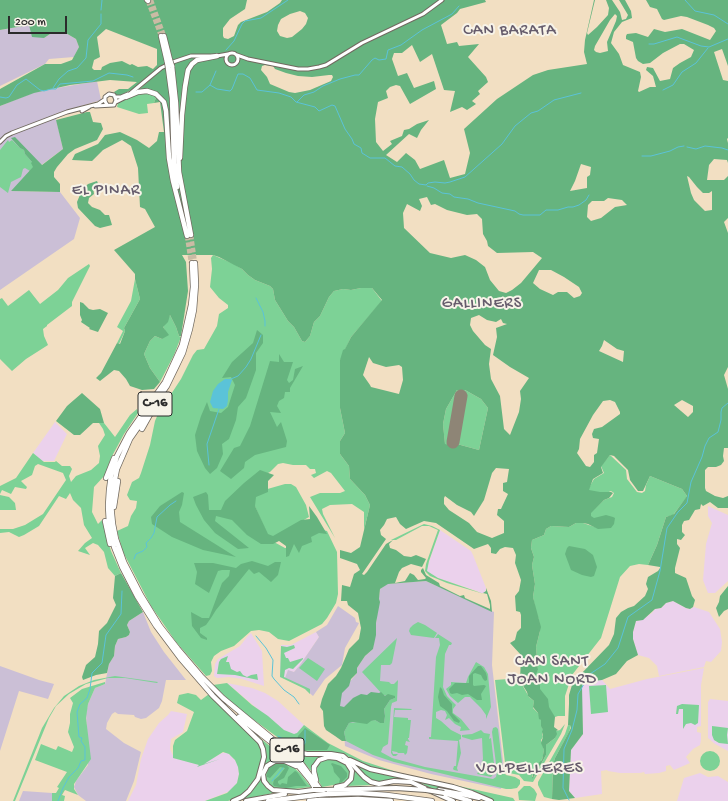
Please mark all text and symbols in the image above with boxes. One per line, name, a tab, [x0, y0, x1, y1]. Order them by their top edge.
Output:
scale bar	[10, 8, 69, 34]
text: 200 m	[15, 16, 46, 30]
district label: CAN BARATA	[463, 22, 557, 42]
district label: EL PINAR	[72, 182, 140, 202]
district label: GALLINERS	[442, 295, 522, 315]
road number: C-16	[138, 392, 172, 416]
district label: CAN SANT JOAN NORD	[507, 653, 597, 691]
road number: C-16	[270, 738, 304, 762]
district label: VOLPELLERES	[476, 759, 584, 779]

